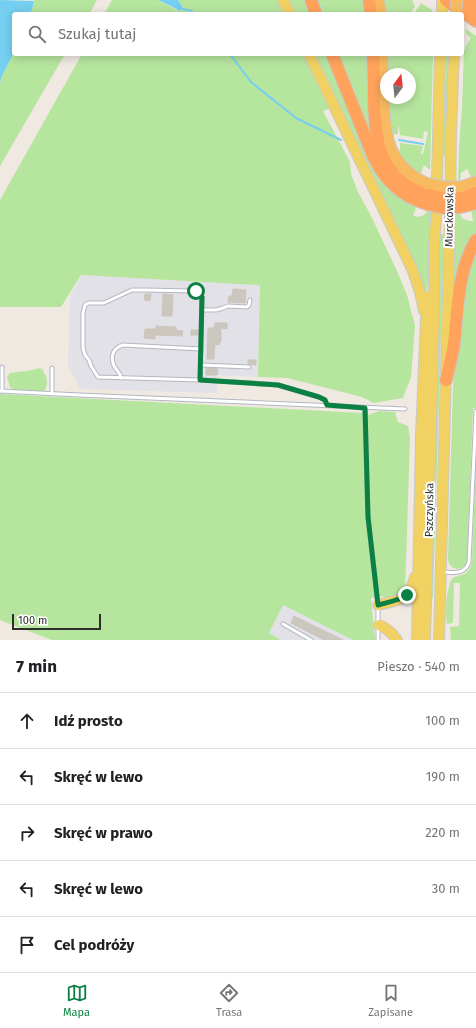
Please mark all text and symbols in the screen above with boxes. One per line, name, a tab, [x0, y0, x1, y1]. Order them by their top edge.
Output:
search box	[12, 12, 464, 56]
icon: search	[26, 23, 48, 45]
text: Szukaj tutaj	[58, 25, 136, 43]
north arrow	[380, 68, 416, 104]
street label: Murckowska	[442, 187, 457, 247]
route start	[187, 282, 205, 300]
street label: Pszczyńska	[423, 483, 436, 537]
route end	[398, 586, 416, 604]
scale bar	[12, 612, 101, 631]
text: 100 m	[18, 614, 47, 627]
text: 7 min	[16, 656, 57, 677]
text: Pieszo · 540 m	[377, 659, 460, 674]
icon: ahead	[16, 710, 38, 732]
text: Idź prosto	[54, 712, 123, 730]
text: 100 m	[425, 713, 460, 728]
icon: left	[16, 766, 38, 788]
text: Skręć w lewo	[54, 768, 143, 786]
text: 190 m	[426, 769, 460, 784]
icon: right	[16, 822, 38, 844]
text: Skręć w prawo	[54, 824, 153, 842]
text: 220 m	[425, 825, 460, 840]
icon: left	[16, 878, 38, 900]
text: Skręć w lewo	[54, 880, 143, 898]
text: 30 m	[432, 881, 460, 896]
icon: arrive	[16, 934, 38, 956]
text: Cel podróży	[54, 936, 134, 954]
tab: Mapa	[63, 982, 90, 1019]
tab: Trasa	[216, 982, 242, 1019]
tab: Zapisane	[368, 982, 413, 1019]

